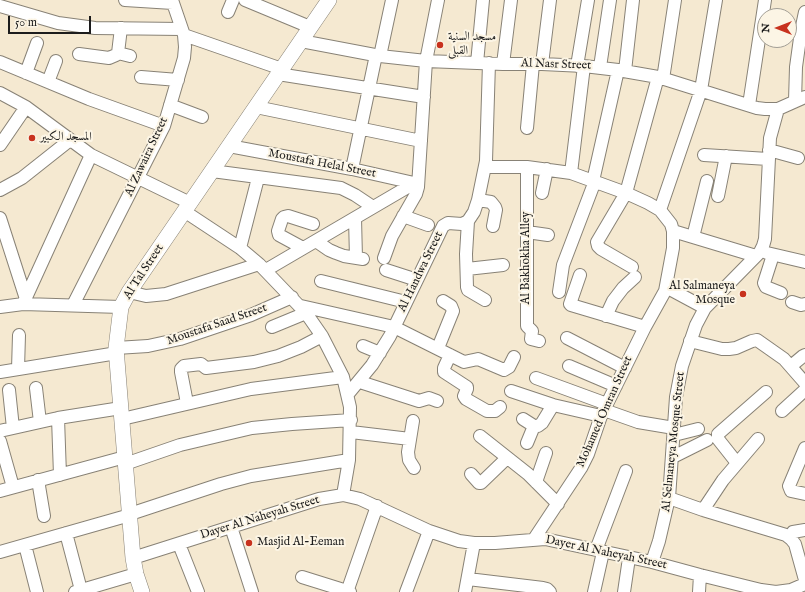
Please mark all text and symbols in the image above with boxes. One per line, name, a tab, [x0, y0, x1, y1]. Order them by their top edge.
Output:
scale bar	[10, 8, 93, 34]
north arrow	[757, 8, 797, 48]
text: 50 m	[15, 15, 37, 30]
text: N	[759, 23, 773, 33]
place label: مسجد السنية القبلى	[448, 31, 496, 59]
marker: مسجد السنية القبلى	[435, 40, 445, 50]
street label: Al Nasr Street	[521, 57, 591, 73]
street label: Al Zawaira Street	[122, 115, 172, 199]
place label: المسجد الكبير	[40, 131, 92, 145]
marker: المسجد الكبير	[27, 133, 37, 143]
street label: Moustafa Helal Street	[267, 147, 377, 181]
street label: Al Bakhokha Alley	[520, 212, 534, 304]
street label: Al Handwa Street	[395, 229, 447, 315]
street label: Al Tal Street	[121, 242, 167, 302]
place label: Al Salmaneya Mosque	[669, 280, 735, 308]
marker: Al Salmaneya Mosque	[738, 289, 748, 299]
street label: Moustafa Saad Street	[165, 301, 269, 349]
street label: Mohamed Omran Street	[574, 354, 636, 470]
street label: Al Selmaneya Mosque Street	[659, 371, 689, 513]
street label: Dayer Al Naheyah Street	[199, 493, 321, 543]
street label: Dayer Al Naheyah Street	[544, 533, 668, 573]
place label: Masjid Al-Eeman	[257, 536, 344, 550]
marker: Masjid Al-Eeman	[244, 538, 254, 548]

